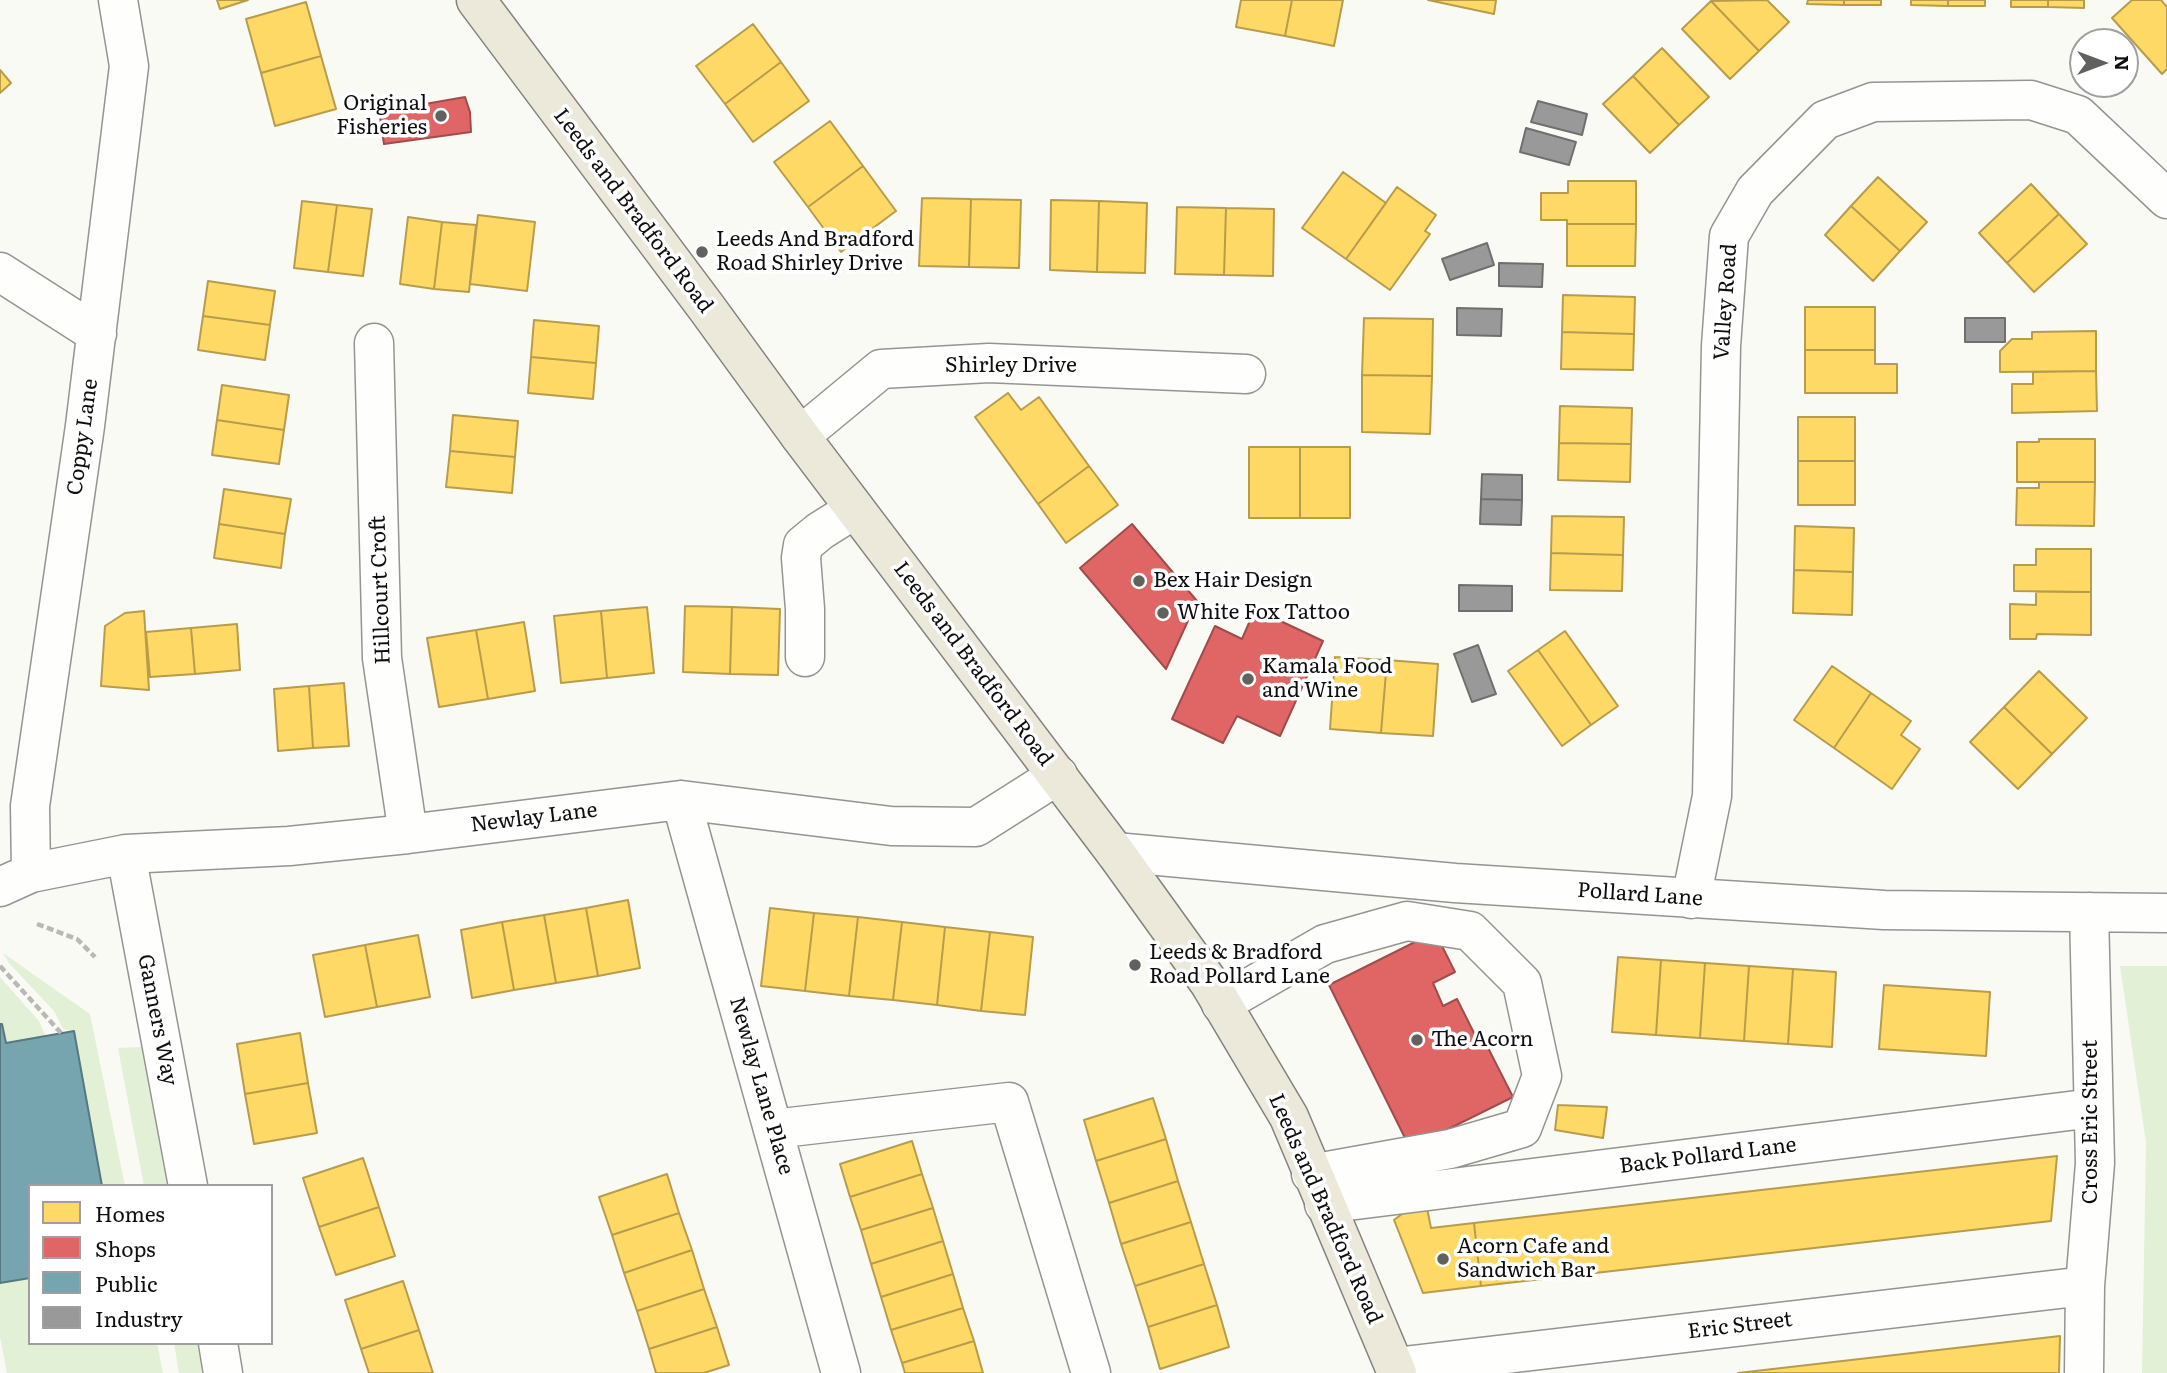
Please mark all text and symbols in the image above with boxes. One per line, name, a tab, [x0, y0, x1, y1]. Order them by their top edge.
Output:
north arrow	[2069, 28, 2139, 98]
text: N	[2109, 55, 2137, 71]
place label: Original Fisheries	[336, 91, 427, 141]
street label: Leeds and Bradford Road	[548, 104, 718, 318]
marker: Original Fisheries	[433, 108, 449, 124]
place label: Leeds And Bradford Road Shirley Drive	[716, 227, 914, 277]
street label: Valley Road	[1709, 243, 1743, 361]
marker: Leeds And Bradford Road Shirley Drive	[694, 244, 710, 260]
street label: Shirley Drive	[945, 353, 1077, 379]
street label: Coppy Lane	[62, 377, 104, 497]
street label: Hillcourt Croft	[366, 515, 396, 665]
street label: Leeds and Bradford Road	[888, 557, 1058, 771]
place label: Bex Hair Design	[1153, 568, 1313, 594]
marker: Bex Hair Design	[1131, 573, 1147, 589]
place label: White Fox Tattoo	[1177, 600, 1350, 626]
marker: White Fox Tattoo	[1155, 605, 1171, 621]
place label: Kamala Food and Wine	[1262, 654, 1392, 704]
marker: Kamala Food and Wine	[1240, 671, 1256, 687]
street label: Newlay Lane	[469, 798, 599, 838]
street label: Pollard Lane	[1576, 878, 1704, 912]
place label: Leeds & Bradford Road Pollard Lane	[1149, 940, 1330, 990]
street label: Ganners Way	[132, 952, 182, 1088]
marker: Leeds & Bradford Road Pollard Lane	[1127, 957, 1143, 973]
street label: Newlay Lane Place	[724, 994, 798, 1178]
place label: The Acorn	[1431, 1027, 1534, 1053]
marker: The Acorn	[1409, 1032, 1425, 1048]
street label: Cross Eric Street	[2078, 1040, 2104, 1204]
street label: Leeds and Bradford Road	[1263, 1090, 1387, 1328]
street label: Back Pollard Lane	[1618, 1133, 1798, 1179]
legend	[28, 1184, 273, 1345]
text: Homes	[95, 1197, 165, 1228]
text: Shops	[95, 1232, 156, 1263]
place label: Acorn Cafe and Sandwich Bar	[1457, 1234, 1609, 1284]
marker: Acorn Cafe and Sandwich Bar	[1435, 1251, 1451, 1267]
text: Public	[95, 1267, 157, 1298]
text: Industry	[95, 1302, 183, 1333]
street label: Eric Street	[1686, 1307, 1794, 1345]

